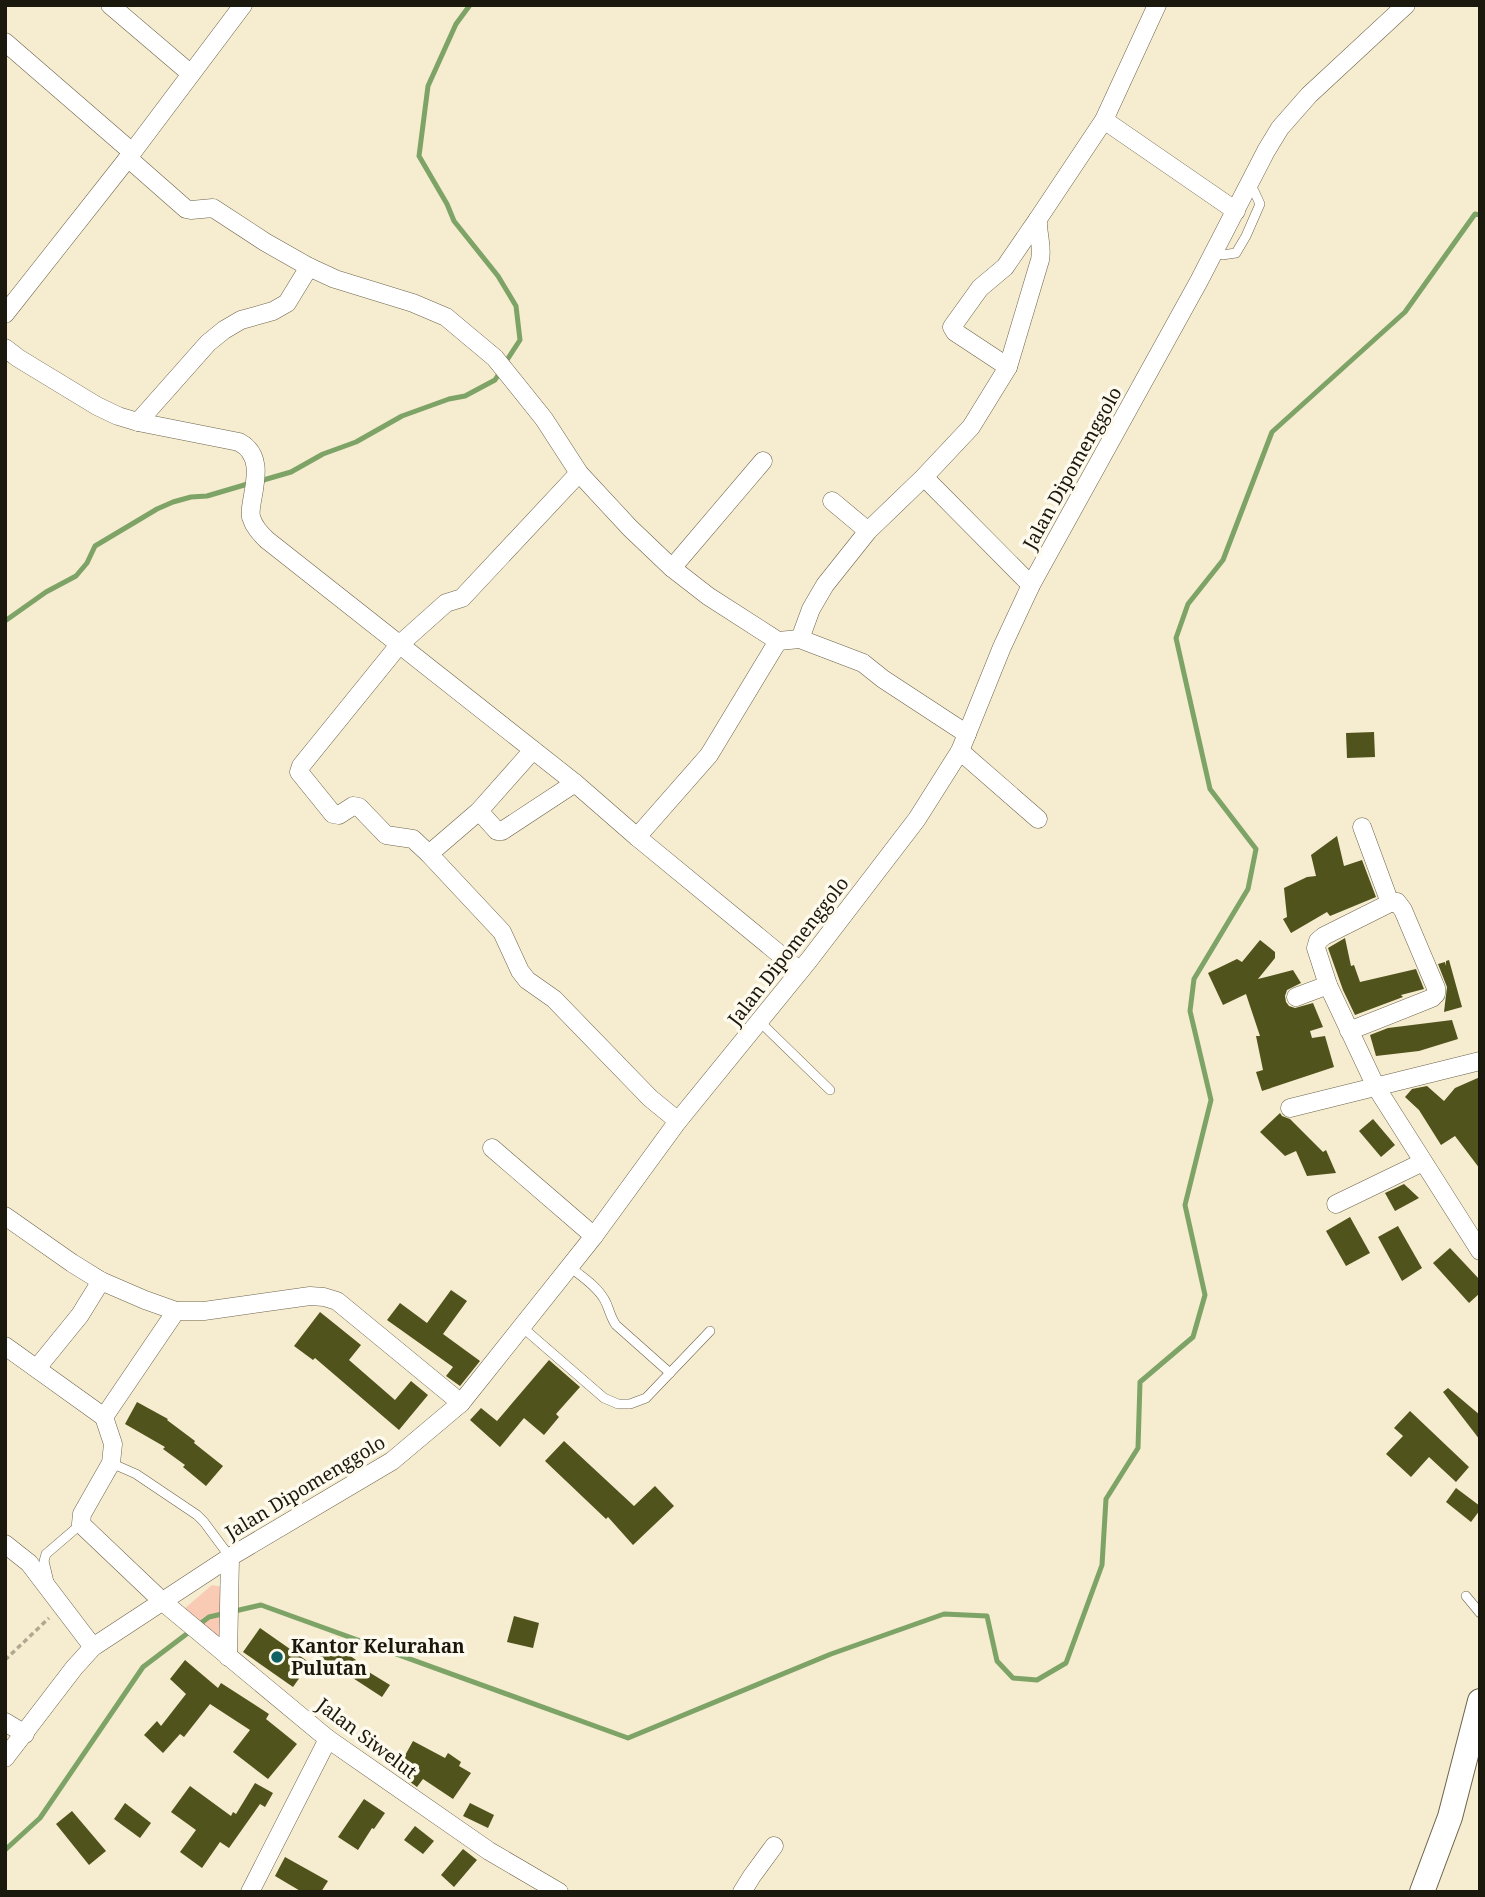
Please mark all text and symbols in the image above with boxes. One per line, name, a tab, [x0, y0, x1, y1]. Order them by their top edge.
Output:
street label: Jalan Dipomenggolo	[1016, 382, 1128, 555]
street label: Jalan Dipomenggolo	[721, 871, 854, 1032]
street label: Jalan Dipomenggolo	[219, 1429, 390, 1546]
place label: Kantor Kelurahan Pulutan	[291, 1633, 465, 1681]
marker: Kantor Kelurahan Pulutan	[269, 1649, 285, 1665]
street label: Jalan Siwelut	[311, 1691, 423, 1784]

